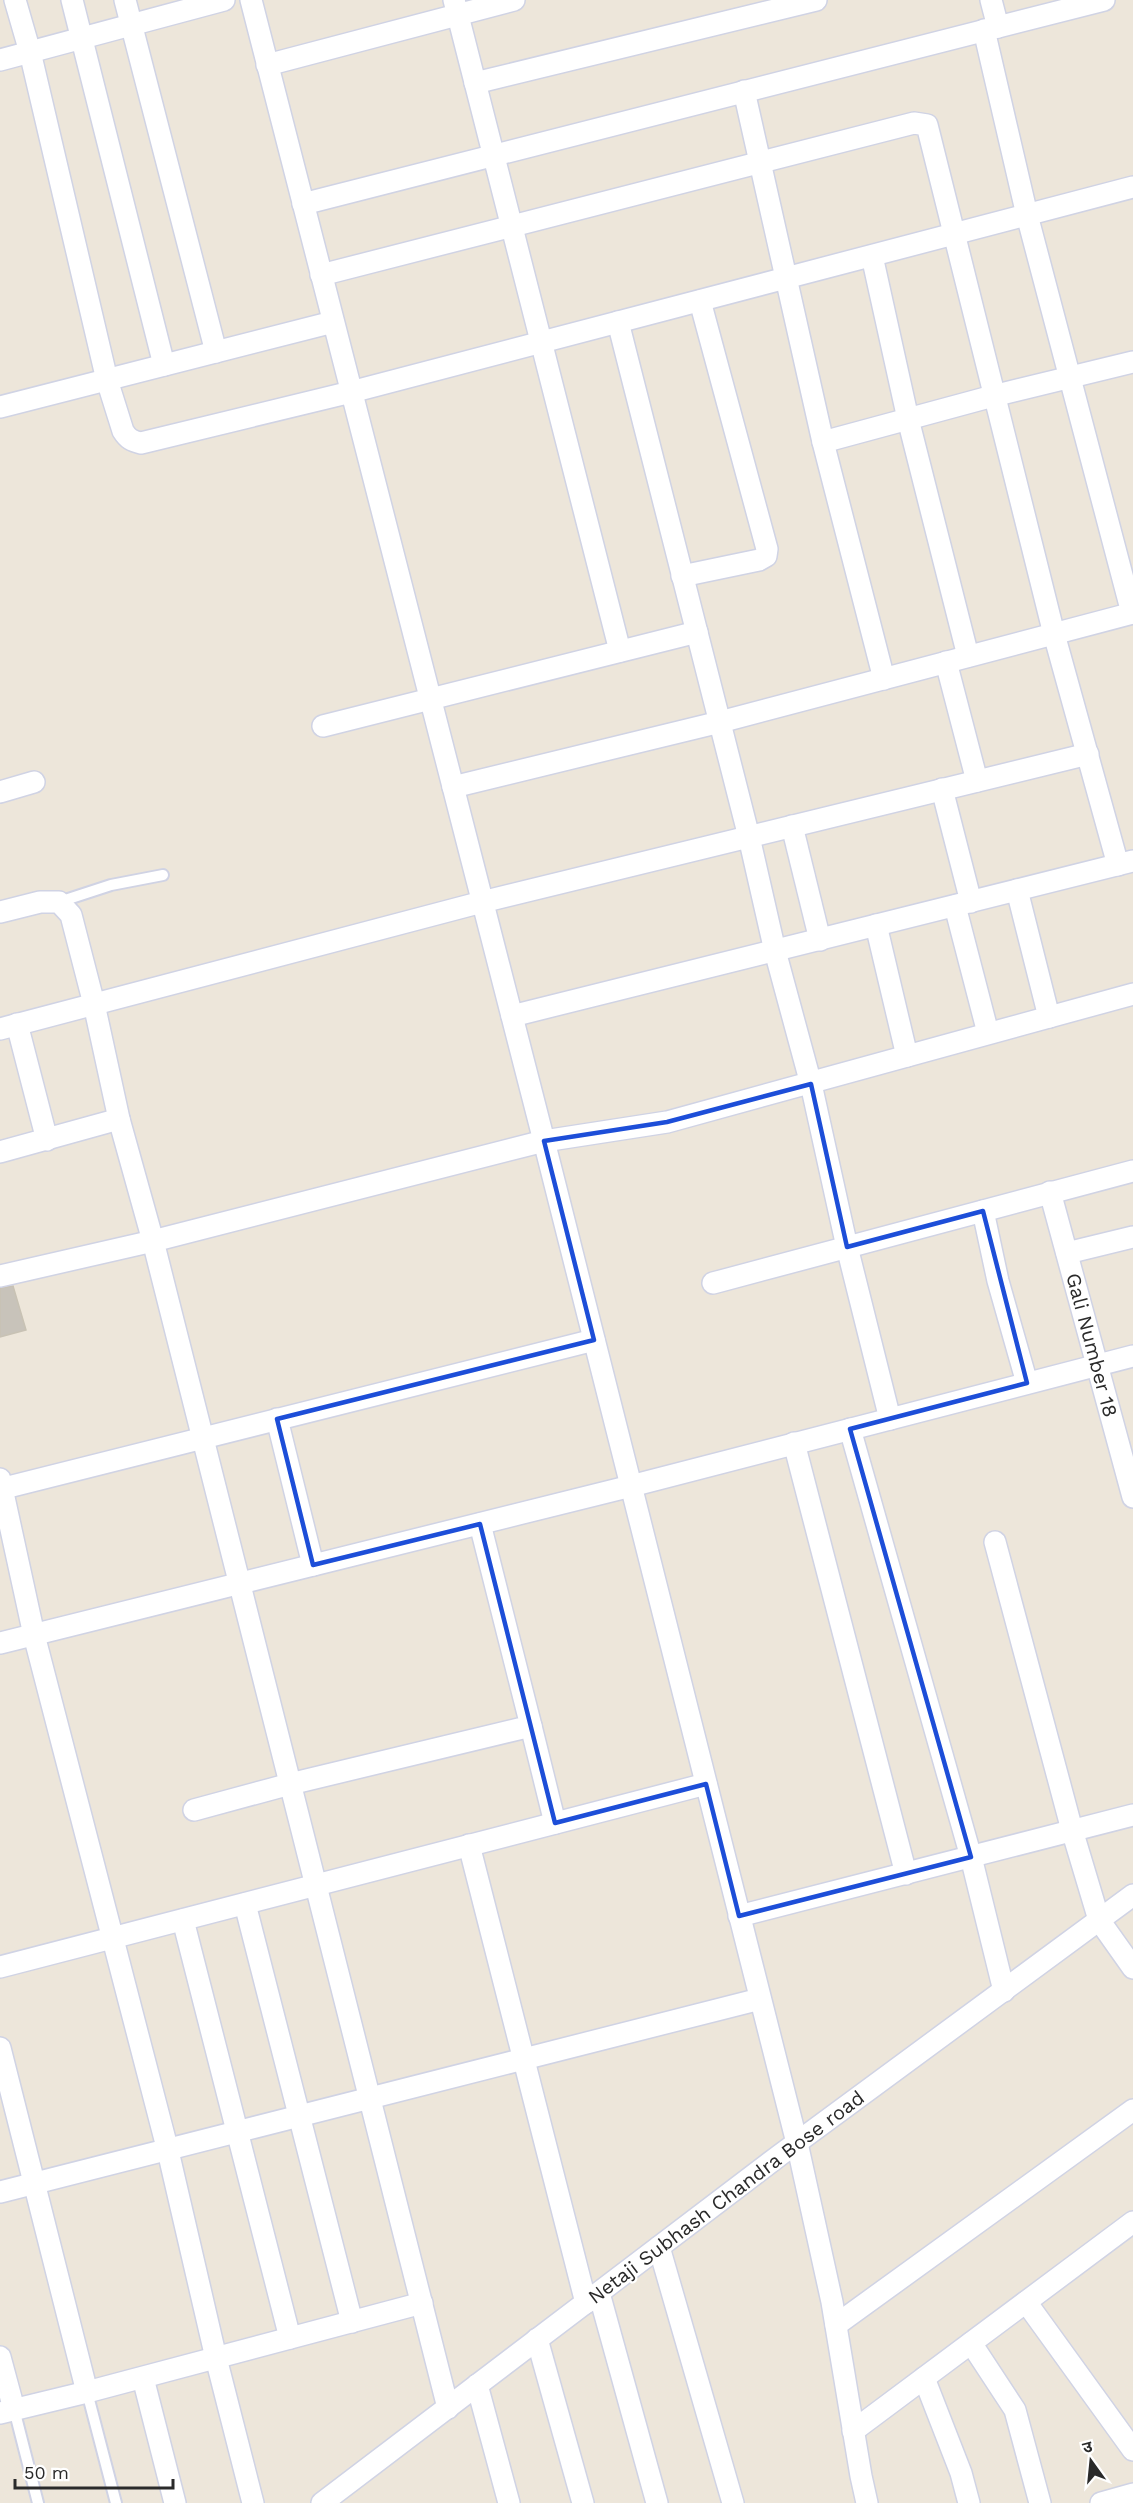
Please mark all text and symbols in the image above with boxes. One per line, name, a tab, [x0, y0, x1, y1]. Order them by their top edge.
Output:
street label: Gali Number 18	[1061, 1270, 1123, 1420]
street label: Netaji Subhash Chandra Bose road	[583, 2085, 869, 2309]
north arrow	[1061, 2431, 1121, 2491]
text: उ	[1080, 2436, 1095, 2457]
scale bar	[15, 2452, 172, 2490]
text: 50 m	[24, 2462, 69, 2483]

